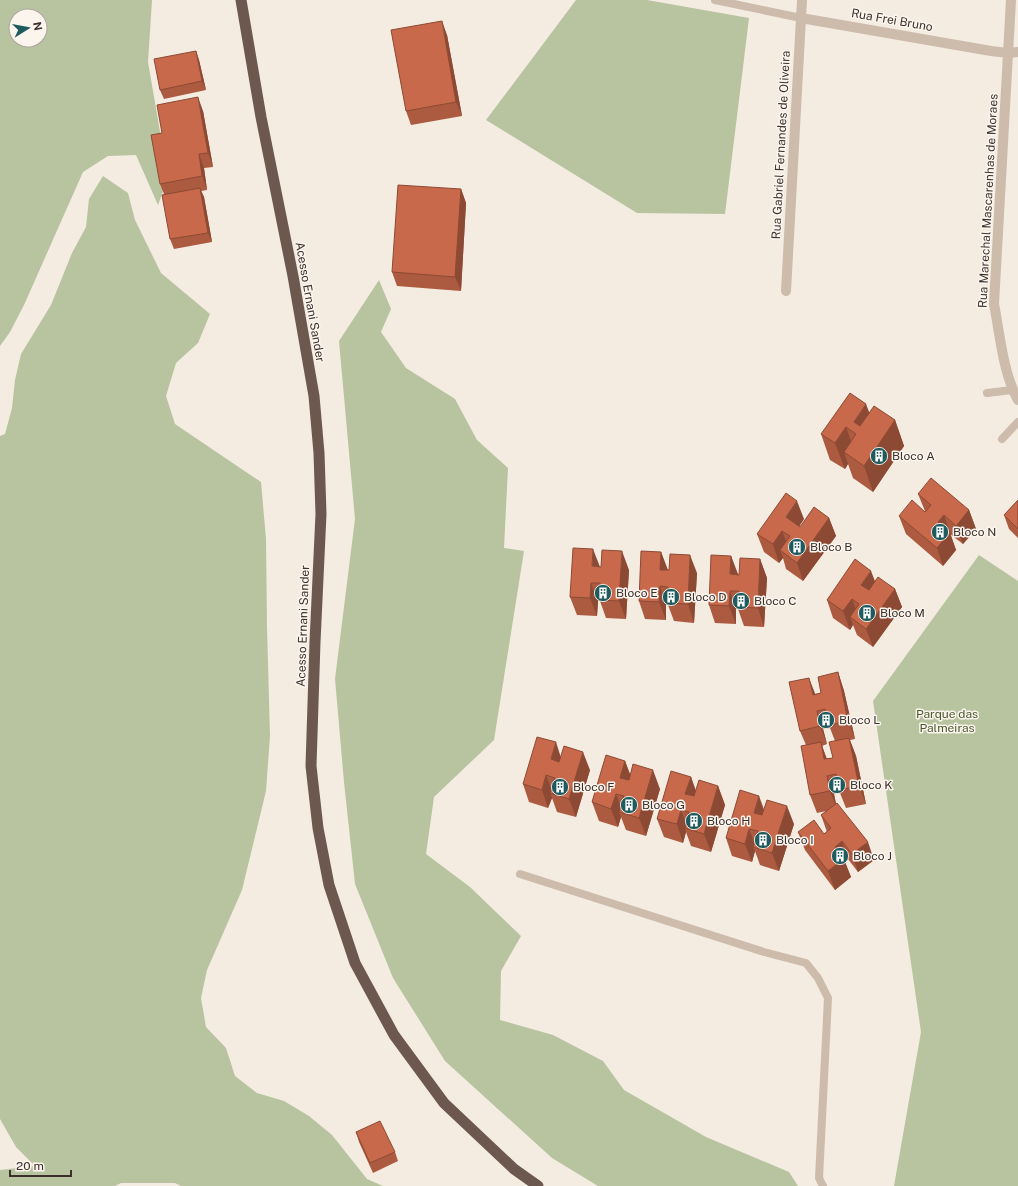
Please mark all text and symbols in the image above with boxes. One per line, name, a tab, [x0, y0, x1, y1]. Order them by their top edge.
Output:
street label: Rua Frei Bruno	[850, 6, 934, 34]
north arrow	[8, 8, 48, 48]
text: N	[31, 21, 45, 31]
street label: Rua Gabriel Fernandes de Oliveira	[769, 50, 793, 240]
street label: Rua Marechal Mascarenhas de Moraes	[975, 93, 1001, 309]
street label: Acesso Ernani Sander	[293, 241, 328, 364]
building icon: Bloco A	[869, 446, 889, 466]
place label: Bloco A	[892, 449, 935, 463]
building icon: Bloco N	[930, 522, 950, 542]
place label: Bloco N	[953, 525, 996, 539]
building icon: Bloco B	[787, 537, 807, 557]
place label: Bloco B	[810, 540, 852, 554]
street label: Acesso Ernani Sander	[294, 565, 312, 687]
building icon: Bloco E	[593, 583, 613, 603]
place label: Bloco E	[616, 586, 658, 600]
building icon: Bloco D	[661, 587, 681, 607]
place label: Bloco D	[684, 590, 727, 604]
building icon: Bloco C	[731, 591, 751, 611]
place label: Bloco C	[754, 594, 797, 608]
building icon: Bloco M	[857, 603, 877, 623]
place label: Bloco M	[880, 606, 925, 620]
park label: Parque das Palmeiras	[916, 707, 978, 735]
building icon: Bloco L	[816, 710, 836, 730]
place label: Bloco L	[839, 713, 880, 727]
building icon: Bloco K	[827, 775, 847, 795]
building icon: Bloco F	[550, 777, 570, 797]
place label: Bloco K	[850, 778, 892, 792]
place label: Bloco F	[573, 780, 614, 794]
building icon: Bloco G	[619, 795, 639, 815]
place label: Bloco G	[642, 798, 685, 812]
building icon: Bloco H	[684, 811, 704, 831]
place label: Bloco H	[707, 814, 750, 828]
building icon: Bloco I	[753, 830, 773, 850]
place label: Bloco I	[776, 833, 814, 847]
building icon: Bloco J	[830, 846, 850, 866]
place label: Bloco J	[853, 849, 892, 863]
scale bar	[10, 1152, 71, 1178]
text: 20 m	[16, 1159, 44, 1173]

